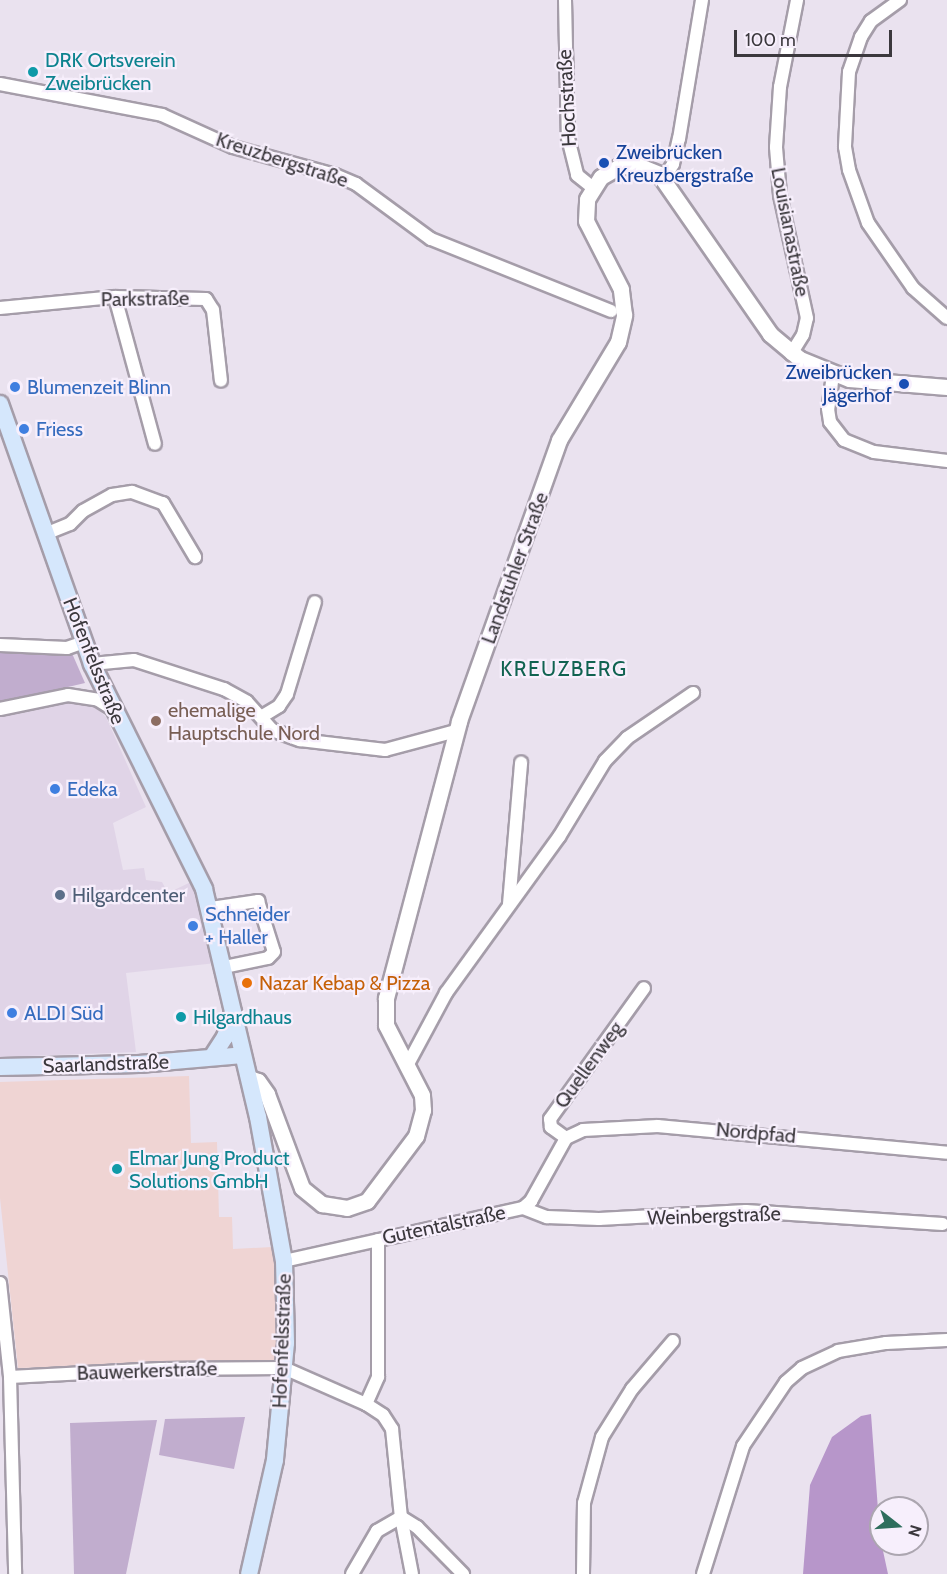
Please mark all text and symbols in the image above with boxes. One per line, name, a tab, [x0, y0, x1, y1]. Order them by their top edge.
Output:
scale bar	[737, 18, 894, 56]
text: 100 m	[745, 29, 796, 51]
place label: DRK Ortsverein Zweibrücken	[45, 48, 176, 95]
street label: Hochstraße	[552, 49, 582, 147]
marker: DRK Ortsverein Zweibrücken	[26, 65, 40, 79]
street label: Kreuzbergstraße	[213, 127, 351, 193]
place label: Zweibrücken Kreuzbergstraße	[616, 140, 753, 187]
marker: Zweibrücken Kreuzbergstraße	[597, 156, 611, 170]
street label: Louisianastraße	[766, 165, 814, 299]
street label: Parkstraße	[101, 286, 189, 312]
place label: Zweibrücken Jägerhof	[786, 360, 892, 407]
place label: Blumenzeit Blinn	[27, 375, 171, 399]
marker: Zweibrücken Jägerhof	[897, 377, 911, 391]
marker: Blumenzeit Blinn	[8, 380, 22, 394]
place label: Friess	[36, 417, 83, 441]
marker: Friess	[17, 422, 31, 436]
street label: Landstuhler Straße	[476, 489, 554, 647]
street label: Hofenfelsstraße	[58, 594, 130, 728]
district label: KREUZBERG	[500, 656, 628, 682]
place label: ehemalige Hauptschule Nord	[168, 698, 320, 745]
marker: ehemalige Hauptschule Nord	[149, 714, 163, 728]
place label: Edeka	[67, 777, 118, 801]
marker: Edeka	[48, 782, 62, 796]
place label: Hilgardcenter	[72, 883, 185, 907]
marker: Hilgardcenter	[53, 888, 67, 902]
place label: Schneider + Haller	[205, 903, 290, 950]
marker: Schneider + Haller	[186, 919, 200, 933]
place label: Nazar Kebap & Pizza	[259, 971, 430, 995]
marker: Nazar Kebap & Pizza	[240, 976, 254, 990]
place label: ALDI Süd	[24, 1001, 104, 1025]
place label: Hilgardhaus	[193, 1005, 292, 1029]
marker: ALDI Süd	[5, 1006, 19, 1020]
marker: Hilgardhaus	[174, 1010, 188, 1024]
street label: Quellenweg	[550, 1017, 628, 1113]
street label: Saarlandstraße	[42, 1050, 170, 1078]
street label: Nordpfad	[715, 1118, 797, 1148]
place label: Elmar Jung Product Solutions GmbH	[129, 1146, 289, 1193]
marker: Elmar Jung Product Solutions GmbH	[110, 1162, 124, 1176]
street label: Gutentalstraße	[380, 1200, 508, 1250]
street label: Weinbergstraße	[647, 1202, 781, 1230]
street label: Hofenfelsstraße	[268, 1273, 296, 1409]
street label: Bauwerkerstraße	[76, 1357, 218, 1385]
north arrow	[869, 1496, 929, 1556]
text: N	[904, 1523, 926, 1539]

